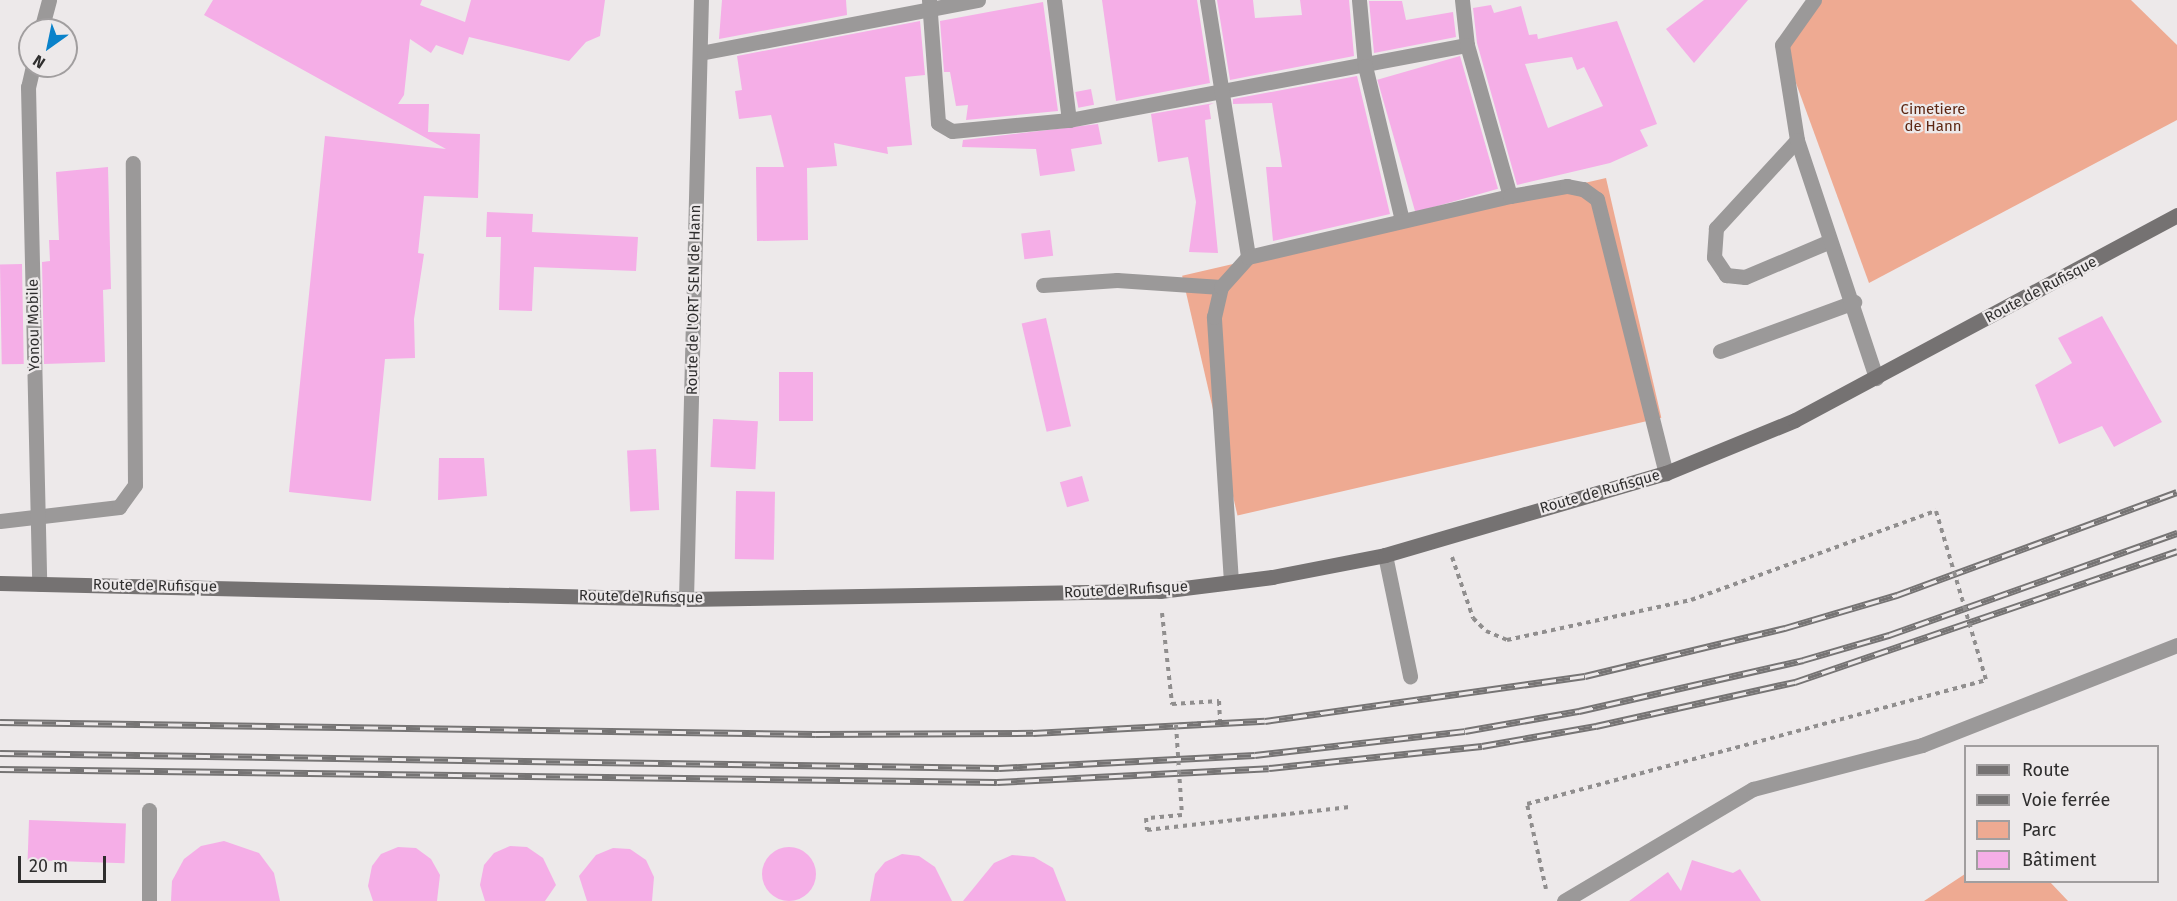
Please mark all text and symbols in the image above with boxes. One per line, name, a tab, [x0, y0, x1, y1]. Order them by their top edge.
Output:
north arrow	[18, 18, 78, 78]
text: N	[29, 51, 49, 73]
park label: Cimetiere de Hann	[1901, 100, 1965, 135]
street label: Route de l'ORT SEN de Hann	[683, 205, 705, 395]
street label: Route de Rufisque	[1982, 253, 2100, 327]
street label: Yonou Mobile	[24, 279, 44, 371]
street label: Route de Rufisque	[1538, 466, 1662, 518]
street label: Route de Rufisque	[93, 576, 217, 596]
street label: Route de Rufisque	[1064, 578, 1188, 602]
street label: Route de Rufisque	[579, 587, 703, 607]
legend	[1964, 745, 2159, 883]
text: Route	[2022, 759, 2070, 781]
text: Voie ferrée	[2022, 789, 2110, 811]
text: Parc	[2022, 819, 2056, 841]
scale bar	[21, 844, 110, 882]
text: Bâtiment	[2022, 849, 2097, 871]
text: 20 m	[29, 855, 68, 877]

